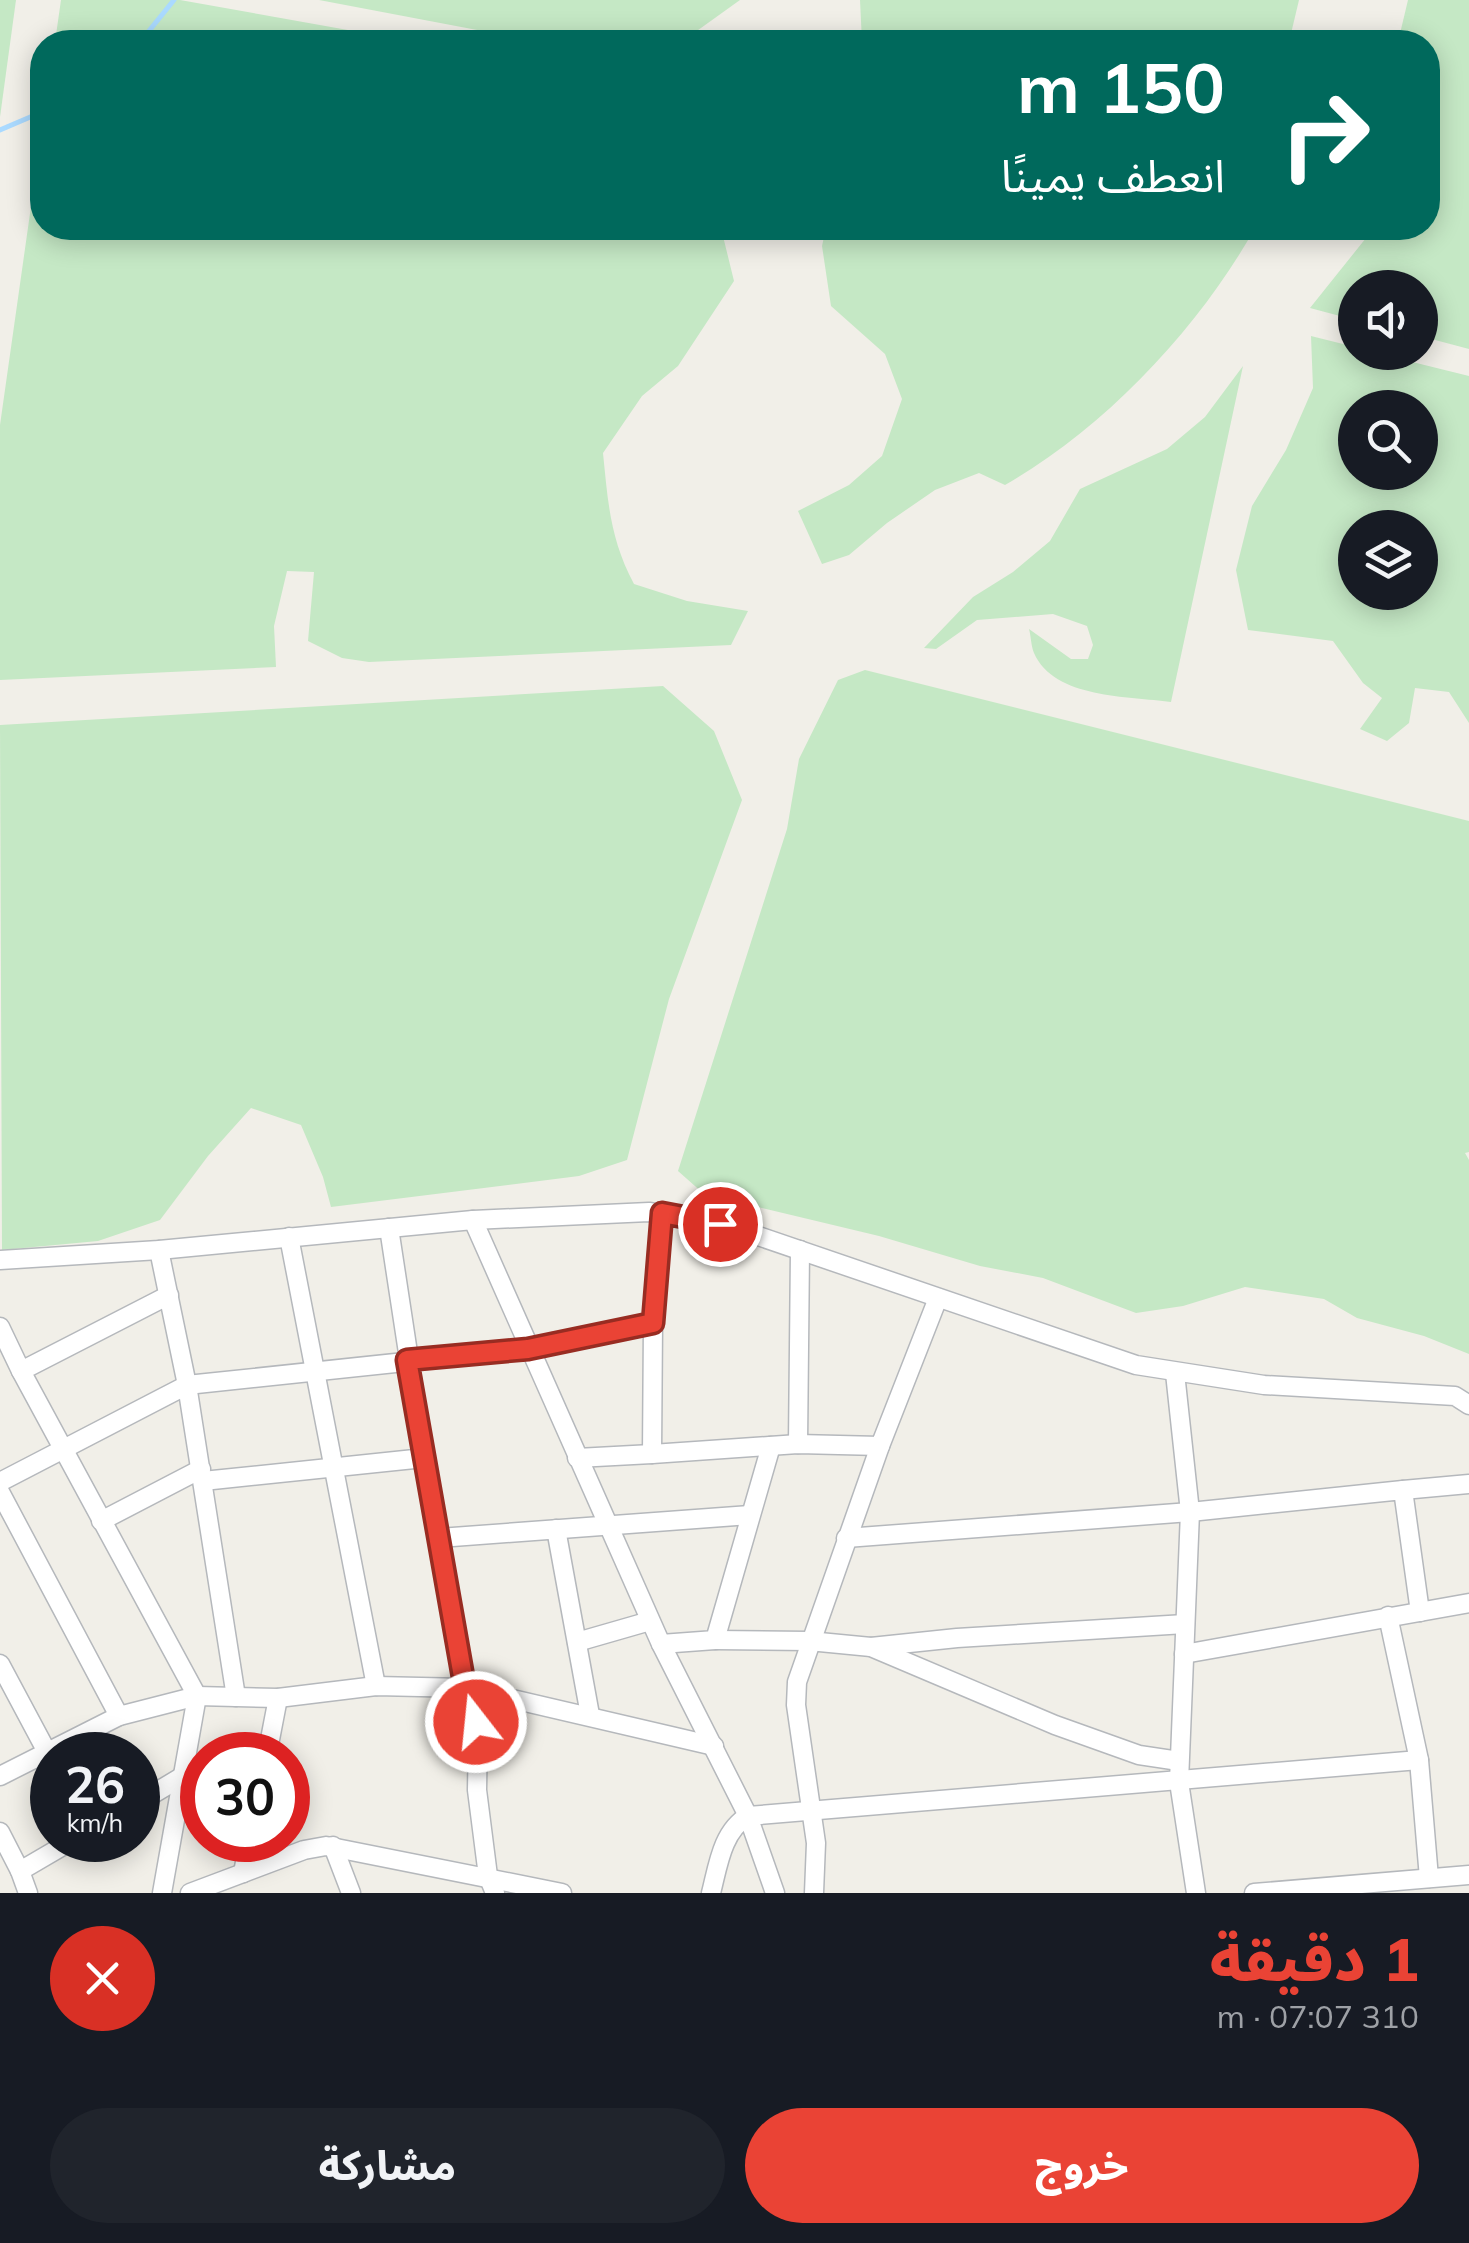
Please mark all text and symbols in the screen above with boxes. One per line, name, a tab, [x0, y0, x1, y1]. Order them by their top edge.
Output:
text: 150 m	[1017, 43, 1225, 131]
icon: right	[1260, 70, 1390, 200]
text: انعطف يمينًا	[1001, 147, 1225, 203]
map controls	[1338, 270, 1438, 610]
button: sound	[1338, 270, 1438, 370]
button: search	[1338, 390, 1438, 490]
button: layers	[1338, 510, 1438, 610]
pin	[678, 1182, 763, 1267]
icon: arrive	[693, 1197, 748, 1252]
position arrow	[424, 1670, 528, 1774]
speed limit sign: 30	[180, 1732, 310, 1862]
text: 26	[65, 1753, 125, 1816]
text: km/h	[67, 1807, 123, 1838]
text: 1 دقيقة	[1209, 1921, 1419, 1996]
button: close	[50, 1926, 155, 2031]
text: 310 m · 07:07	[1217, 1996, 1419, 2036]
button: مشاركة	[50, 2108, 725, 2223]
button: خروج	[745, 2108, 1419, 2223]

